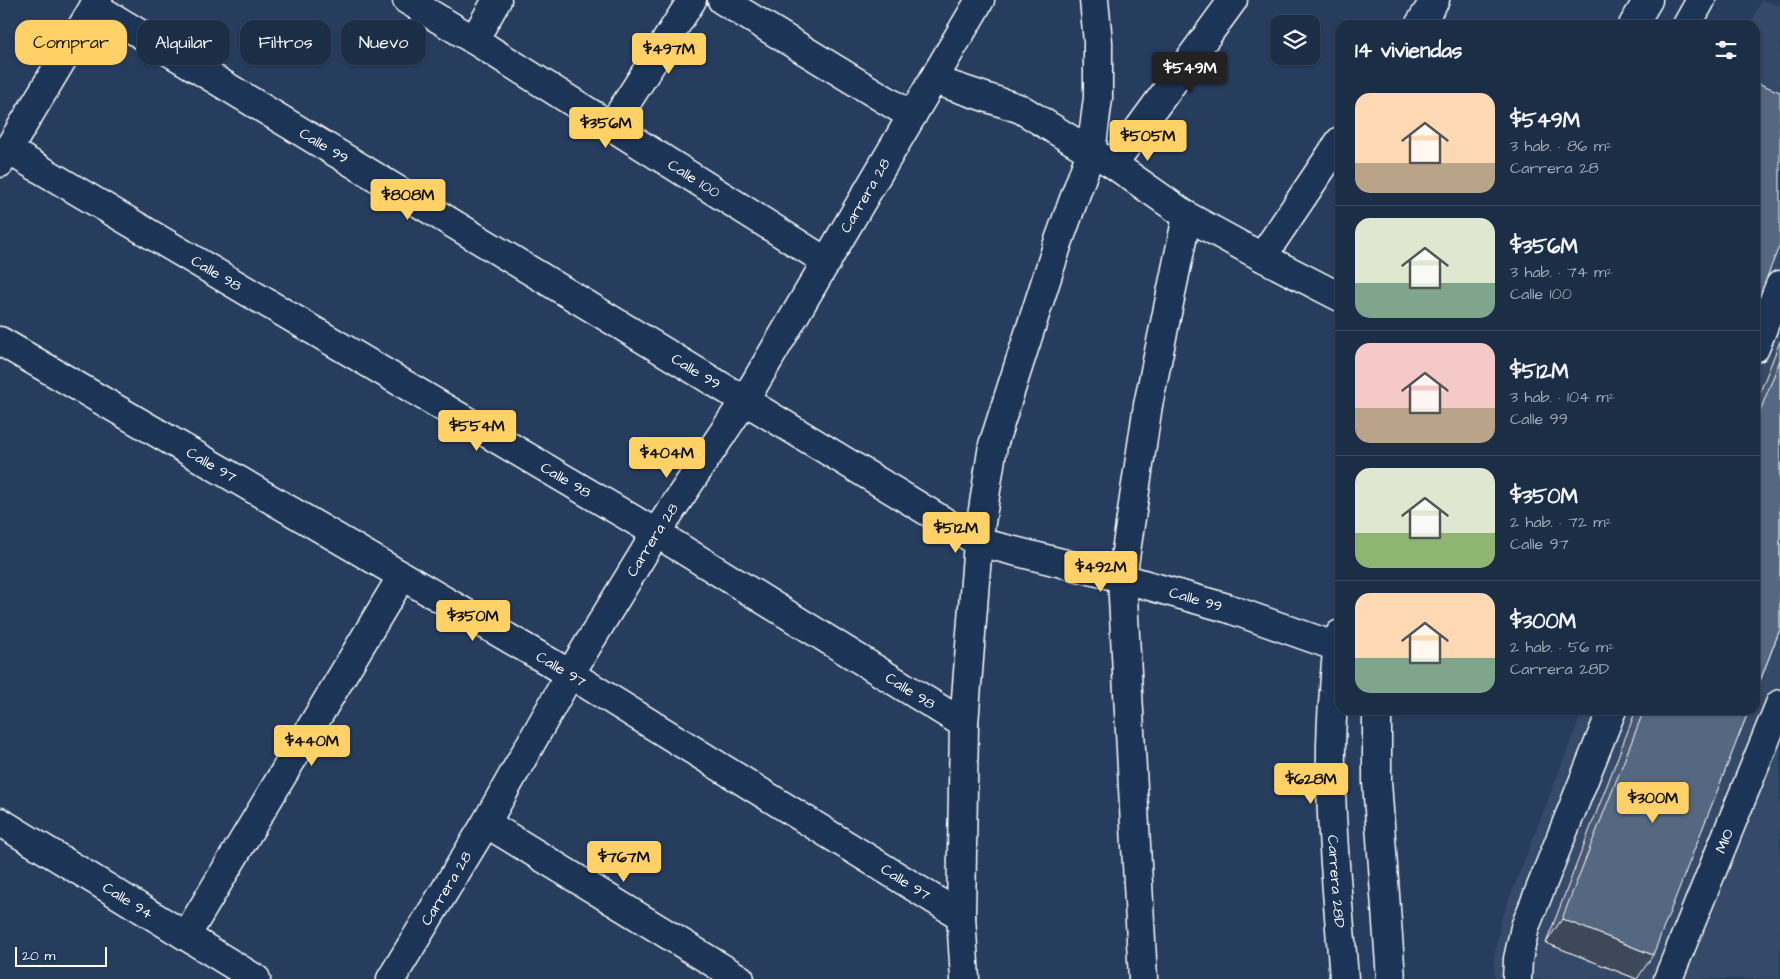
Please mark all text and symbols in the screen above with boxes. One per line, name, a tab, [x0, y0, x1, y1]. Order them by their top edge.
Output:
map controls	[1270, 15, 1320, 65]
button: layers	[1270, 15, 1320, 65]
chip: Comprar	[15, 20, 127, 65]
chip: Alquilar	[137, 20, 230, 65]
chip: Filtros	[240, 20, 331, 65]
chip: Nuevo	[341, 20, 426, 65]
pin: $497M	[634, 32, 704, 75]
text: 14 viviendas	[1355, 36, 1462, 65]
icon: filters	[1712, 36, 1740, 64]
text: $497M	[643, 38, 695, 60]
pin: $549M	[1155, 52, 1225, 94]
text: $549M	[1163, 57, 1217, 79]
pin: $356M	[571, 106, 641, 149]
text: $549M	[1510, 106, 1580, 135]
text: $356M	[580, 112, 632, 134]
icon: home	[1395, 113, 1455, 173]
pin: $505M	[1113, 120, 1183, 162]
street label: Calle 99	[295, 123, 352, 169]
text: $505M	[1121, 125, 1175, 147]
text: 3 hab. · 86 m²	[1510, 135, 1612, 157]
street label: Calle 100	[664, 154, 724, 203]
street label: Carrera 28	[835, 154, 896, 237]
text: Carrera 28	[1510, 157, 1599, 179]
pin: $808M	[373, 178, 443, 221]
text: $808M	[382, 184, 434, 206]
text: $356M	[1510, 232, 1578, 261]
icon: home	[1395, 238, 1455, 298]
street label: Calle 98	[187, 250, 245, 297]
text: 3 hab. · 74 m²	[1510, 261, 1613, 283]
text: Calle 100	[1510, 283, 1572, 305]
street label: Calle 99	[667, 348, 724, 394]
text: $512M	[1510, 357, 1569, 386]
icon: home	[1395, 363, 1455, 423]
text: 3 hab. · 104 m²	[1510, 386, 1615, 408]
text: Calle 99	[1510, 408, 1568, 430]
pin: $554M	[442, 410, 512, 452]
text: $554M	[449, 415, 505, 437]
pin: $404M	[632, 436, 702, 479]
street label: Calle 97	[182, 442, 240, 488]
text: $404M	[640, 442, 694, 464]
street label: Calle 98	[536, 457, 595, 503]
text: $350M	[1510, 482, 1578, 511]
icon: home	[1395, 488, 1455, 548]
street label: Carrera 28	[622, 499, 684, 581]
text: 2 hab. · 72 m²	[1510, 511, 1612, 533]
pin: $512M	[921, 512, 991, 554]
text: $512M	[934, 517, 978, 539]
text: Calle 97	[1510, 533, 1569, 555]
pin: $492M	[1066, 550, 1136, 593]
text: $492M	[1075, 556, 1127, 578]
street label: Calle 99	[1167, 582, 1225, 617]
pin: $350M	[438, 600, 508, 642]
text: $350M	[447, 605, 499, 627]
text: $300M	[1510, 607, 1576, 636]
icon: home	[1395, 613, 1455, 673]
text: 2 hab. · 56 m²	[1510, 636, 1614, 658]
street label: Calle 97	[532, 646, 590, 692]
text: Carrera 28D	[1510, 658, 1609, 680]
street label: Calle 98	[881, 668, 939, 715]
pin: $440M	[277, 724, 347, 767]
text: $440M	[285, 730, 339, 752]
pin: $628M	[1276, 762, 1346, 805]
text: $628M	[1285, 768, 1337, 790]
pin: $300M	[1618, 782, 1688, 824]
text: $300M	[1628, 787, 1678, 809]
street label: MIO	[1710, 826, 1739, 857]
street label: Carrera 28D	[1322, 834, 1350, 929]
pin: $767M	[589, 840, 659, 883]
text: $767M	[598, 846, 650, 868]
street label: Carrera 28	[416, 847, 477, 930]
street label: Calle 97	[877, 859, 934, 906]
street label: Calle 94	[98, 877, 157, 924]
scale bar	[15, 944, 108, 967]
text: 20 m	[22, 946, 55, 966]

